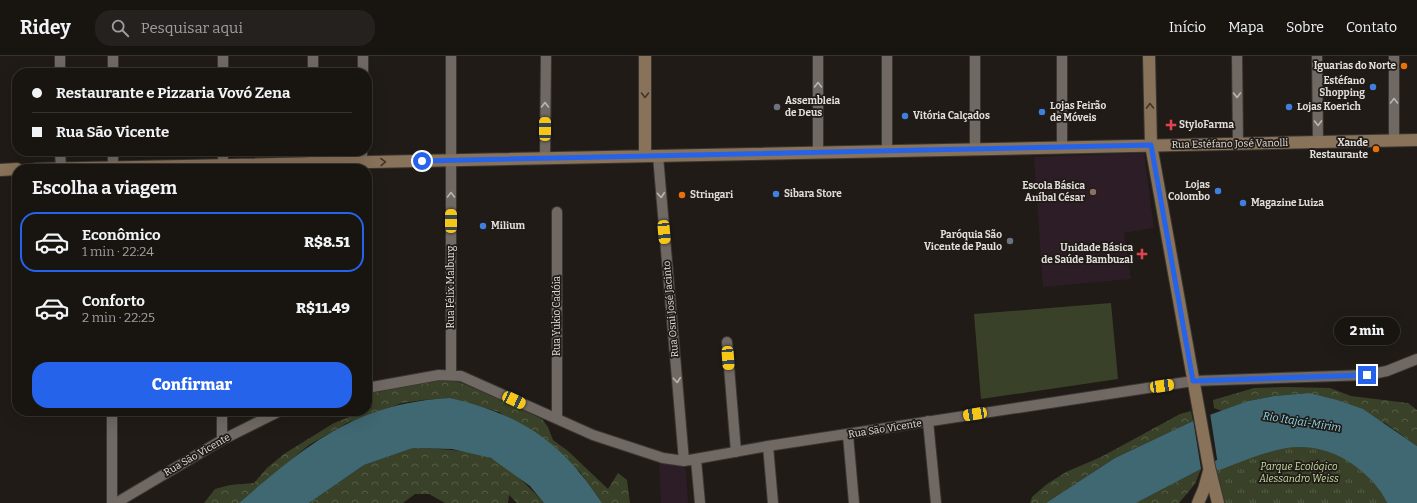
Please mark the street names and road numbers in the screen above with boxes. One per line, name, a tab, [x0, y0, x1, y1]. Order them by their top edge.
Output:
street label: Rua Estéfano José Vanolli	[1172, 137, 1288, 151]
street label: Rua Félix Malburg	[445, 245, 457, 328]
street label: Rua Osni José Jacinto	[661, 260, 681, 358]
street label: Rua Yukio Cadóia	[551, 275, 563, 356]
street label: Rua São Vicente	[847, 417, 923, 441]
street label: Rua São Vicente	[162, 431, 232, 479]

